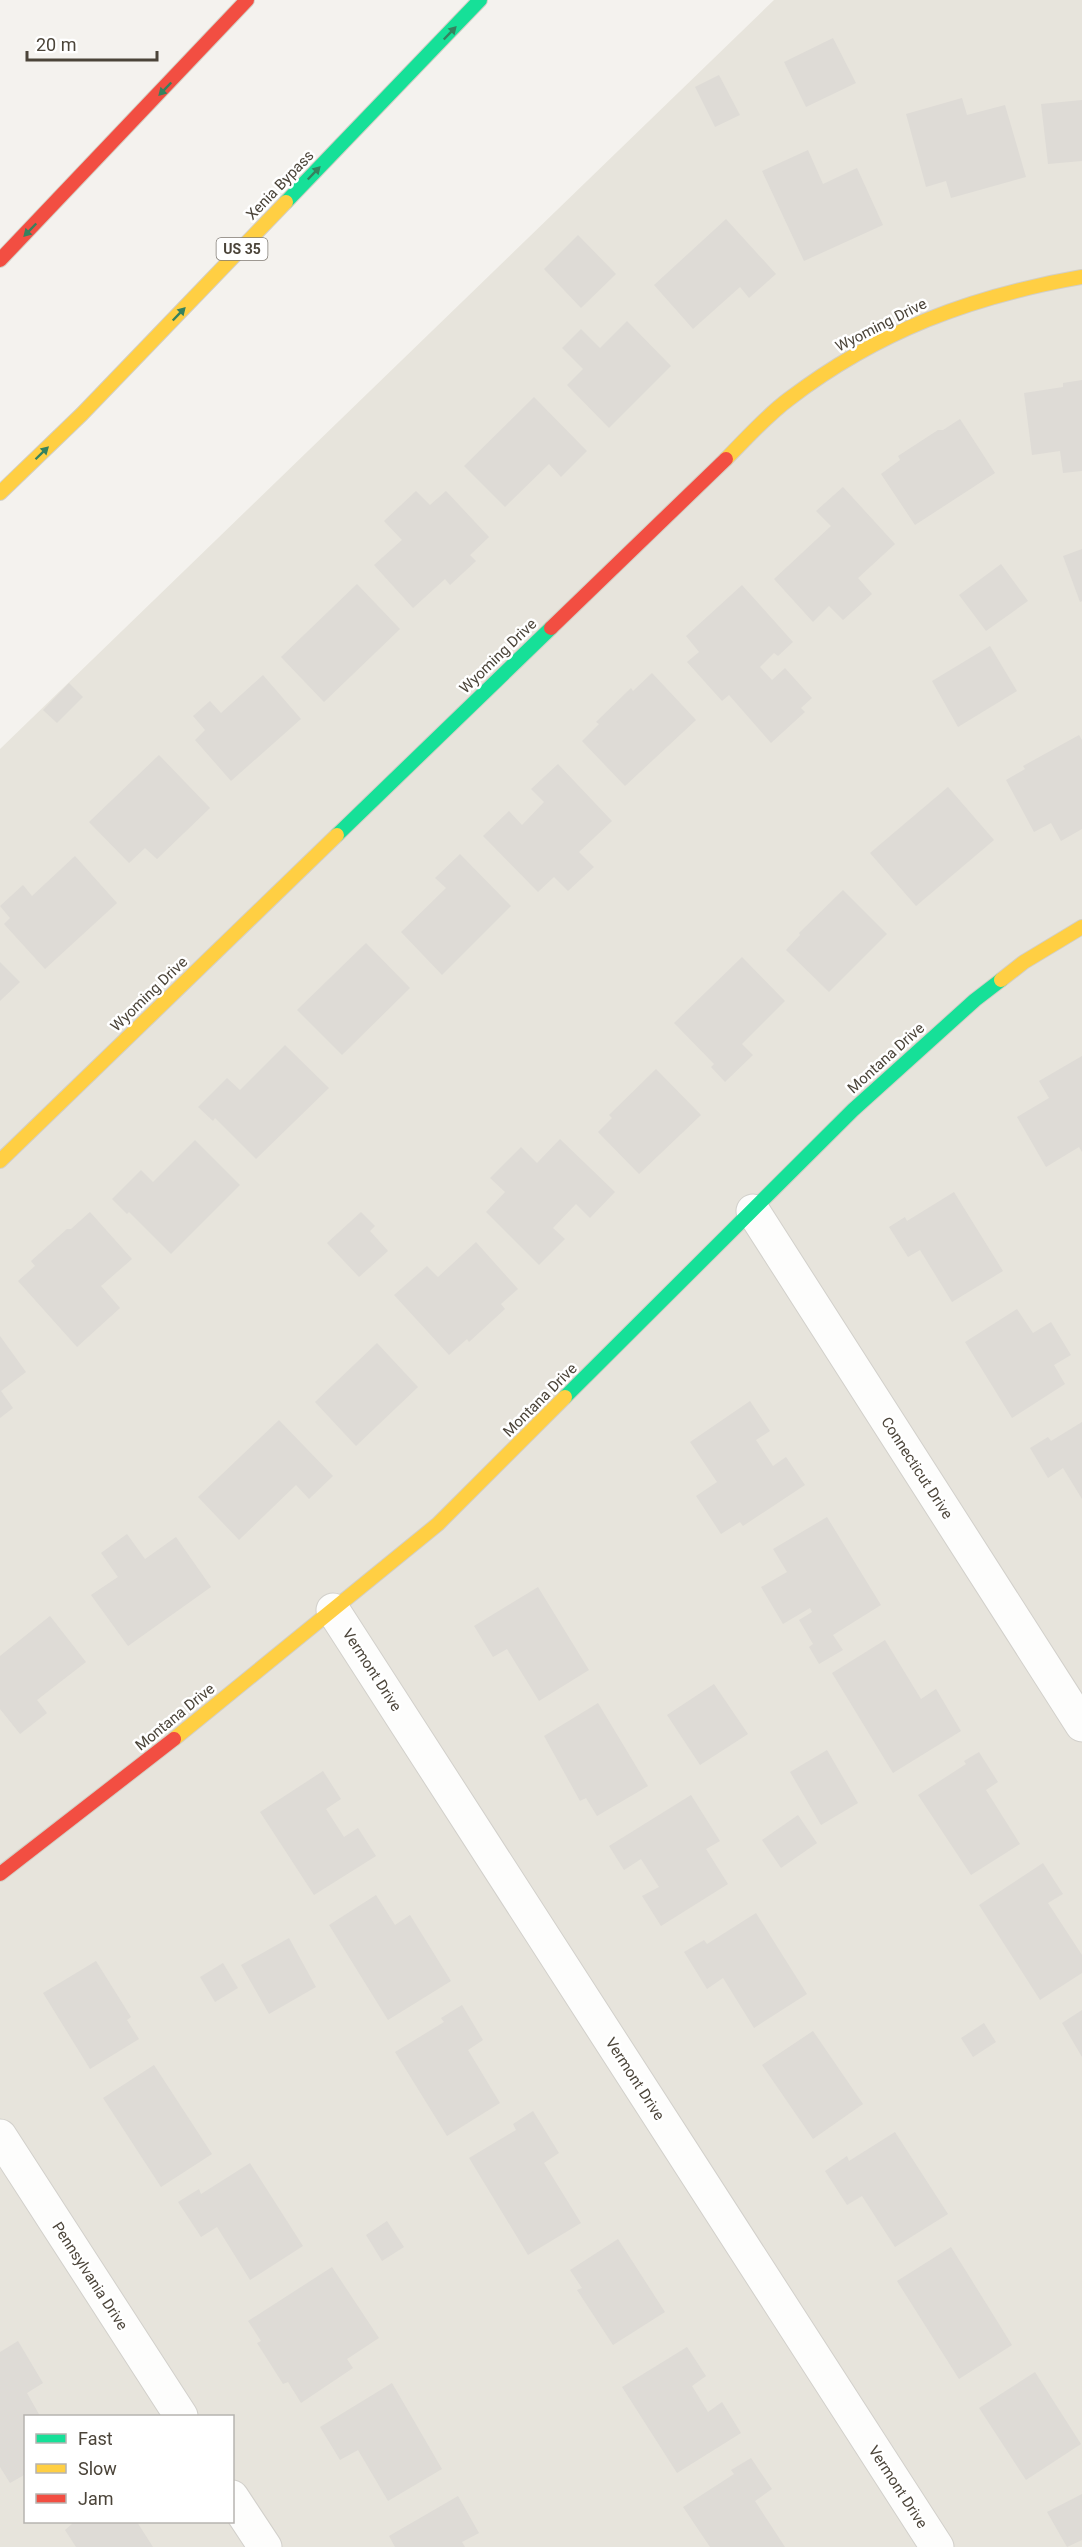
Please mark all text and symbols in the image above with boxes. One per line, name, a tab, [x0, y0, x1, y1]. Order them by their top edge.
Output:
scale bar	[27, 24, 158, 62]
one-way arrow	[442, 26, 456, 40]
text: 20 m	[36, 34, 76, 55]
one-way arrow	[158, 82, 172, 96]
street label: Xenia Bypass	[242, 147, 318, 223]
one-way arrow	[307, 167, 321, 181]
one-way arrow	[23, 223, 37, 237]
road number: US 35	[216, 238, 268, 260]
street label: Wyoming Drive	[832, 294, 930, 356]
one-way arrow	[172, 306, 186, 321]
one-way arrow	[35, 446, 49, 460]
street label: Wyoming Drive	[456, 615, 540, 697]
street label: Wyoming Drive	[107, 953, 191, 1035]
street label: Montana Drive	[844, 1019, 928, 1097]
street label: Montana Drive	[499, 1359, 581, 1441]
street label: Connecticut Drive	[877, 1414, 957, 1522]
street label: Vermont Drive	[339, 1625, 405, 1715]
street label: Montana Drive	[132, 1680, 218, 1754]
street label: Vermont Drive	[602, 2034, 668, 2124]
street label: Pennsylvania Drive	[48, 2219, 132, 2333]
legend	[24, 2415, 234, 2523]
text: Fast	[78, 2428, 113, 2449]
street label: Vermont Drive	[865, 2442, 931, 2532]
text: Slow	[78, 2458, 117, 2479]
text: Jam	[78, 2488, 114, 2509]

